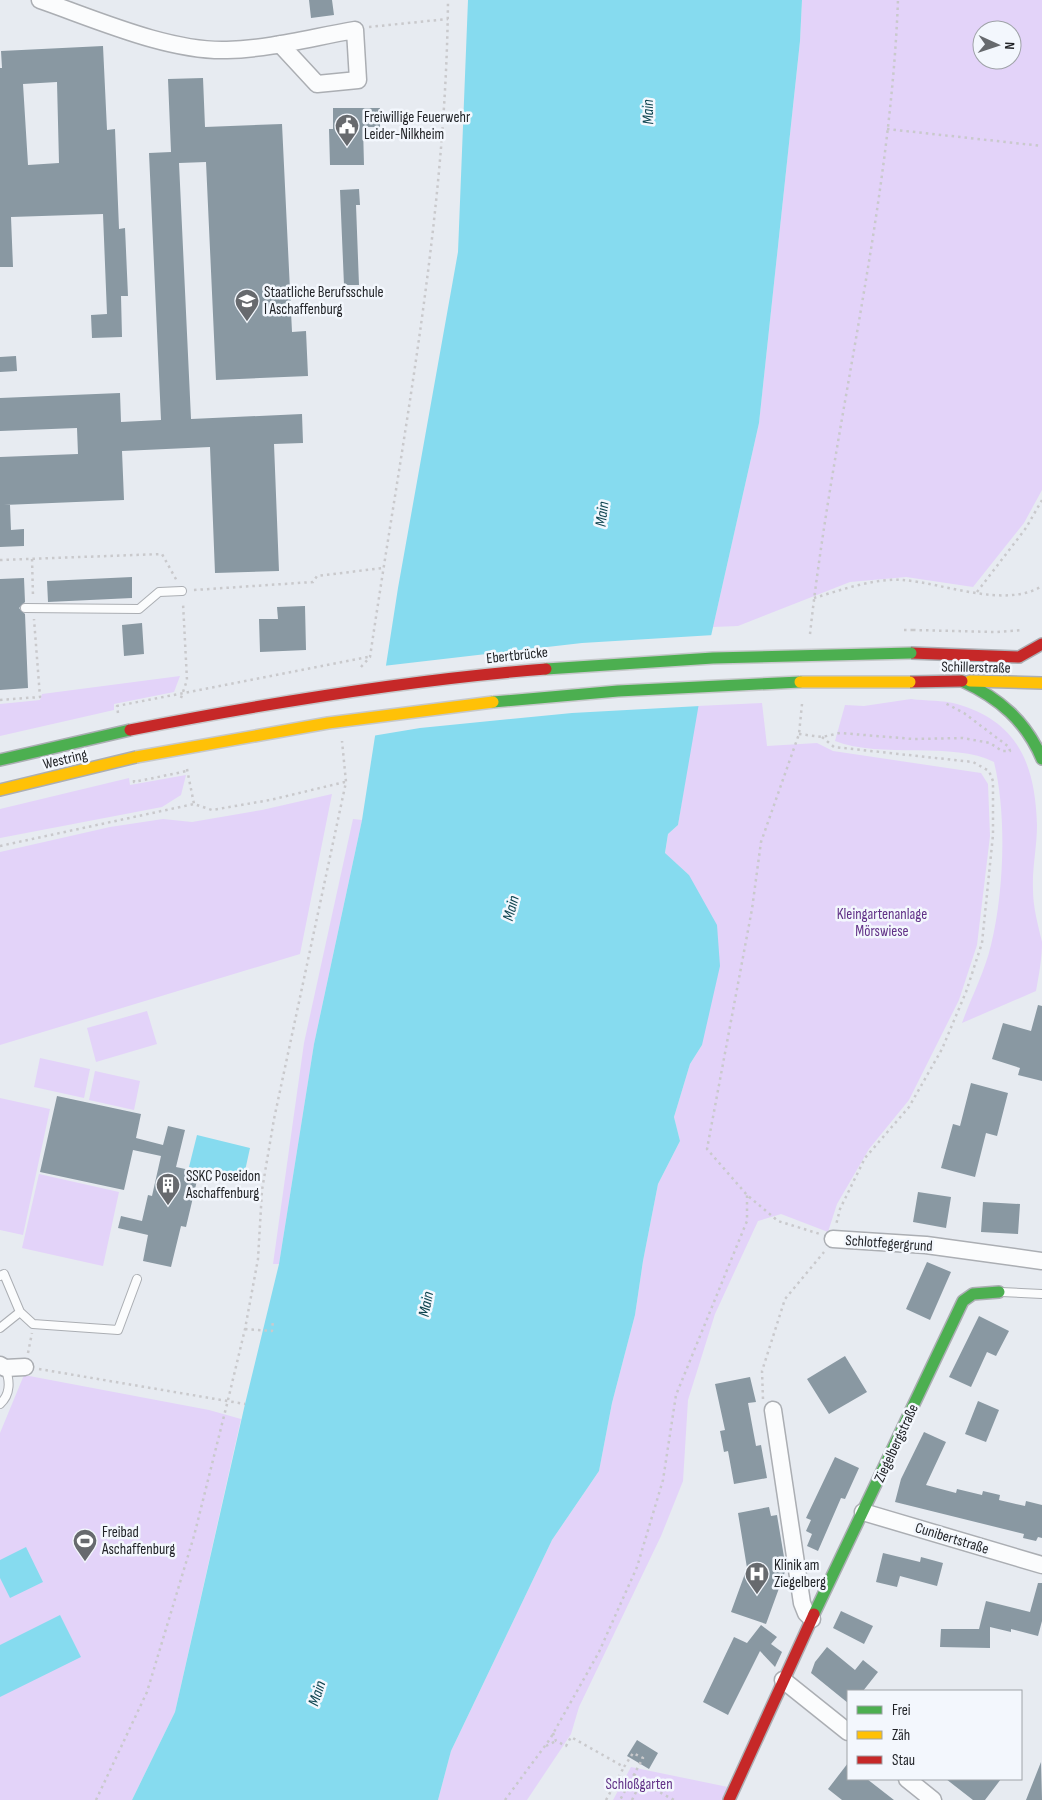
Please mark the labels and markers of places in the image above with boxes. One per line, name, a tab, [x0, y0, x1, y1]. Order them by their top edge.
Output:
place label: Freiwillige Feuerwehr Leider-Nilkheim	[364, 108, 471, 144]
public building icon: Freiwillige Feuerwehr Leider-Nilkheim	[334, 113, 360, 147]
place label: Staatliche Berufsschule I Aschaffenburg	[264, 283, 384, 319]
school or university icon: Staatliche Berufsschule I Aschaffenburg	[234, 288, 260, 322]
place label: SSKC Poseidon Aschaffenburg	[185, 1167, 261, 1203]
building icon: SSKC Poseidon Aschaffenburg	[155, 1172, 181, 1206]
place label: Freibad Aschaffenburg	[101, 1523, 175, 1559]
sports icon: Freibad Aschaffenburg	[72, 1528, 98, 1562]
place label: Klinik am Ziegelberg	[774, 1556, 826, 1592]
hospital icon: Klinik am Ziegelberg	[744, 1561, 770, 1595]

